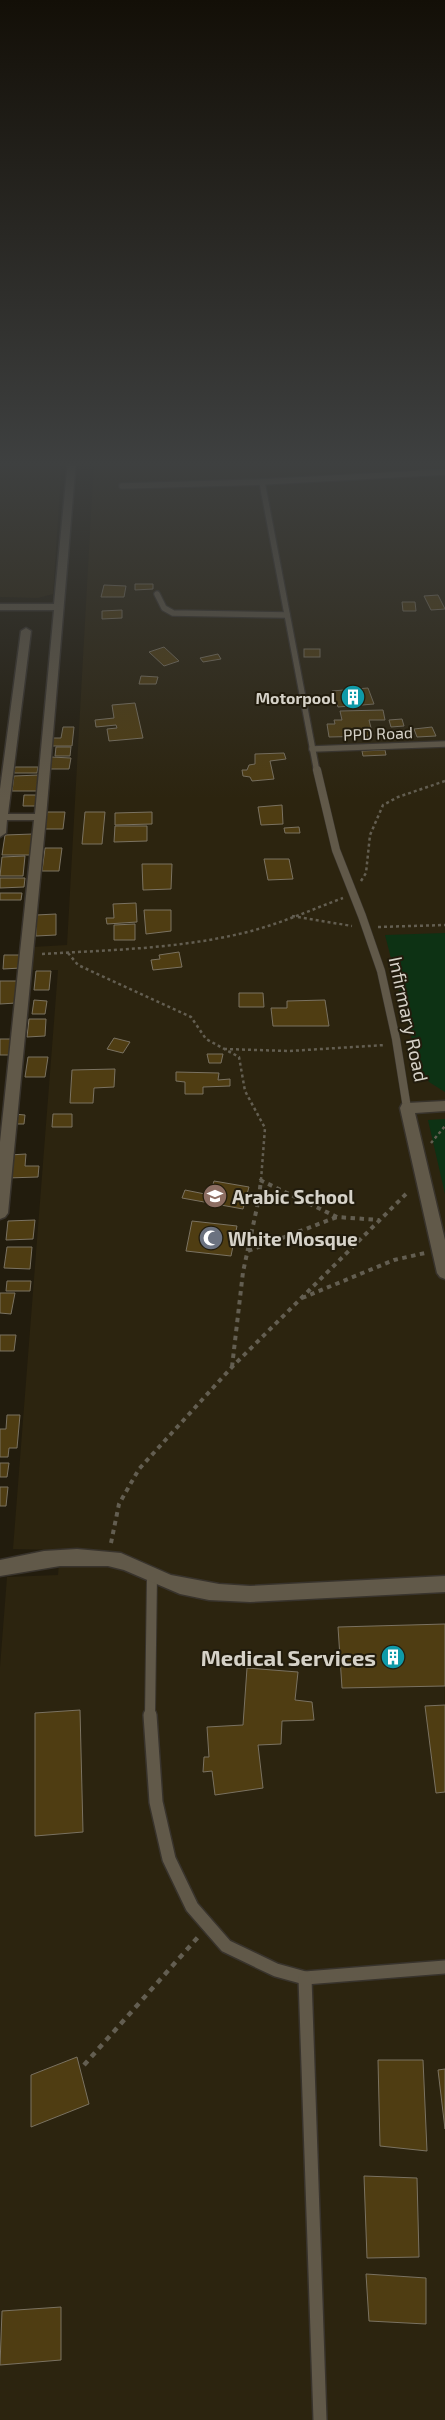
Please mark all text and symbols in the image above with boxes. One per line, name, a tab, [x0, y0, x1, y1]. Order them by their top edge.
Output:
building icon: Motorpool	[340, 684, 366, 710]
place label: Motorpool	[255, 688, 337, 707]
street label: PPD Road	[343, 722, 413, 744]
street label: Infirmary Road	[384, 954, 434, 1084]
school or university icon: Arabic School	[202, 1183, 228, 1209]
place label: Arabic School	[232, 1185, 355, 1208]
mosque icon: White Mosque	[198, 1225, 224, 1251]
place label: White Mosque	[228, 1227, 358, 1250]
place label: Medical Services	[201, 1644, 376, 1670]
building icon: Medical Services	[380, 1644, 406, 1670]

